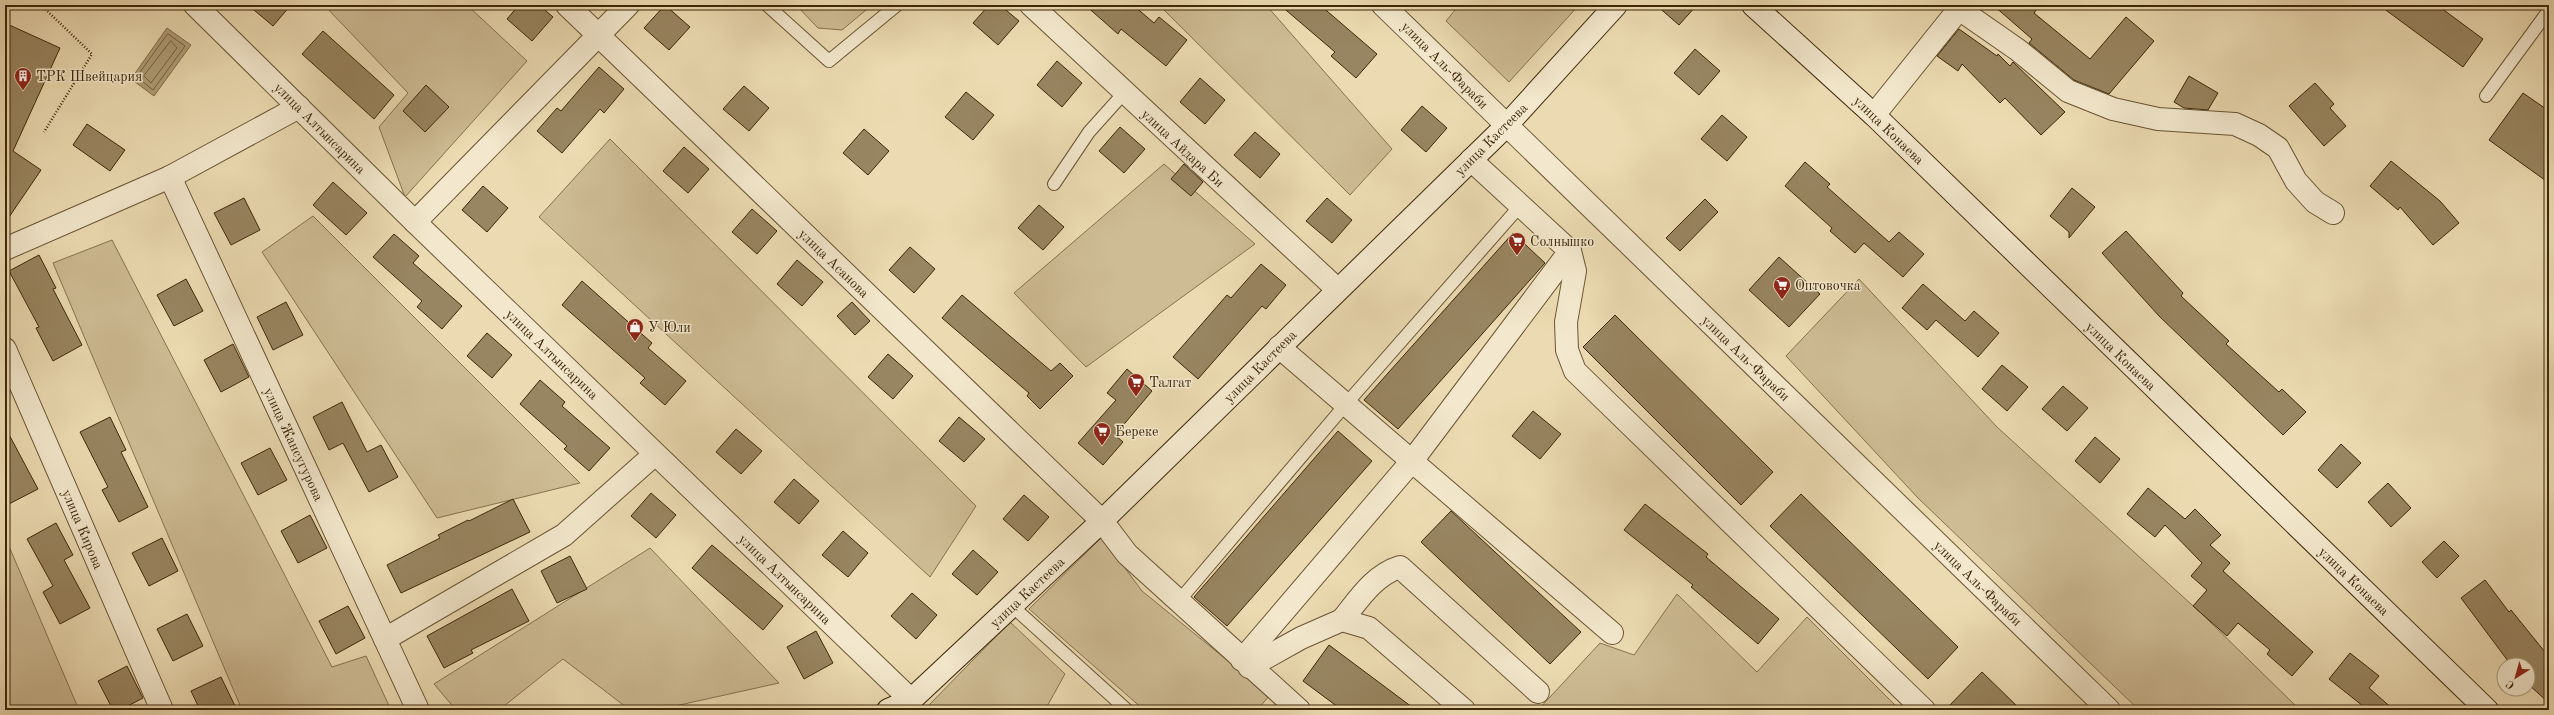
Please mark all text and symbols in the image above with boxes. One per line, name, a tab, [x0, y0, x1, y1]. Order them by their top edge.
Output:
street label: улица Аль-Фараби	[1398, 20, 1490, 112]
building icon: ТРК Швейцария	[13, 66, 33, 91]
place label: ТРК Швейцария	[36, 70, 142, 84]
street label: улица Алтынсарина	[271, 80, 368, 177]
street label: улица Конаева	[1851, 94, 1926, 168]
street label: улица Кастеева	[1453, 101, 1531, 179]
street label: улица Айдара Би	[1138, 107, 1226, 190]
street label: улица Асанова	[795, 227, 871, 301]
supermarket icon: Солнышко	[1507, 231, 1527, 256]
place label: Солнышко	[1530, 235, 1594, 249]
supermarket icon: Оптовочка	[1772, 275, 1792, 300]
place label: Оптовочка	[1795, 279, 1861, 293]
street label: улица Алтынсарина	[502, 307, 600, 402]
street label: улица Аль-Фараби	[1699, 313, 1792, 404]
shop icon: У Юли	[625, 317, 645, 342]
street label: улица Конаева	[2083, 320, 2158, 394]
place label: У Юли	[648, 321, 691, 335]
street label: улица Кастеева	[1222, 328, 1300, 406]
supermarket icon: Талгат	[1126, 372, 1146, 397]
place label: Талгат	[1149, 376, 1192, 390]
street label: улица Жансугурова	[261, 386, 326, 503]
supermarket icon: Береке	[1092, 421, 1112, 446]
place label: Береке	[1115, 425, 1159, 439]
street label: улица Кирова	[59, 487, 105, 571]
street label: улица Алтынсарина	[735, 532, 833, 627]
street label: улица Аль-Фараби	[1931, 538, 2024, 629]
street label: улица Конаева	[2316, 545, 2391, 619]
street label: улица Кастеева	[988, 555, 1068, 631]
north arrow	[2496, 657, 2536, 697]
text: С	[2505, 677, 2517, 690]

